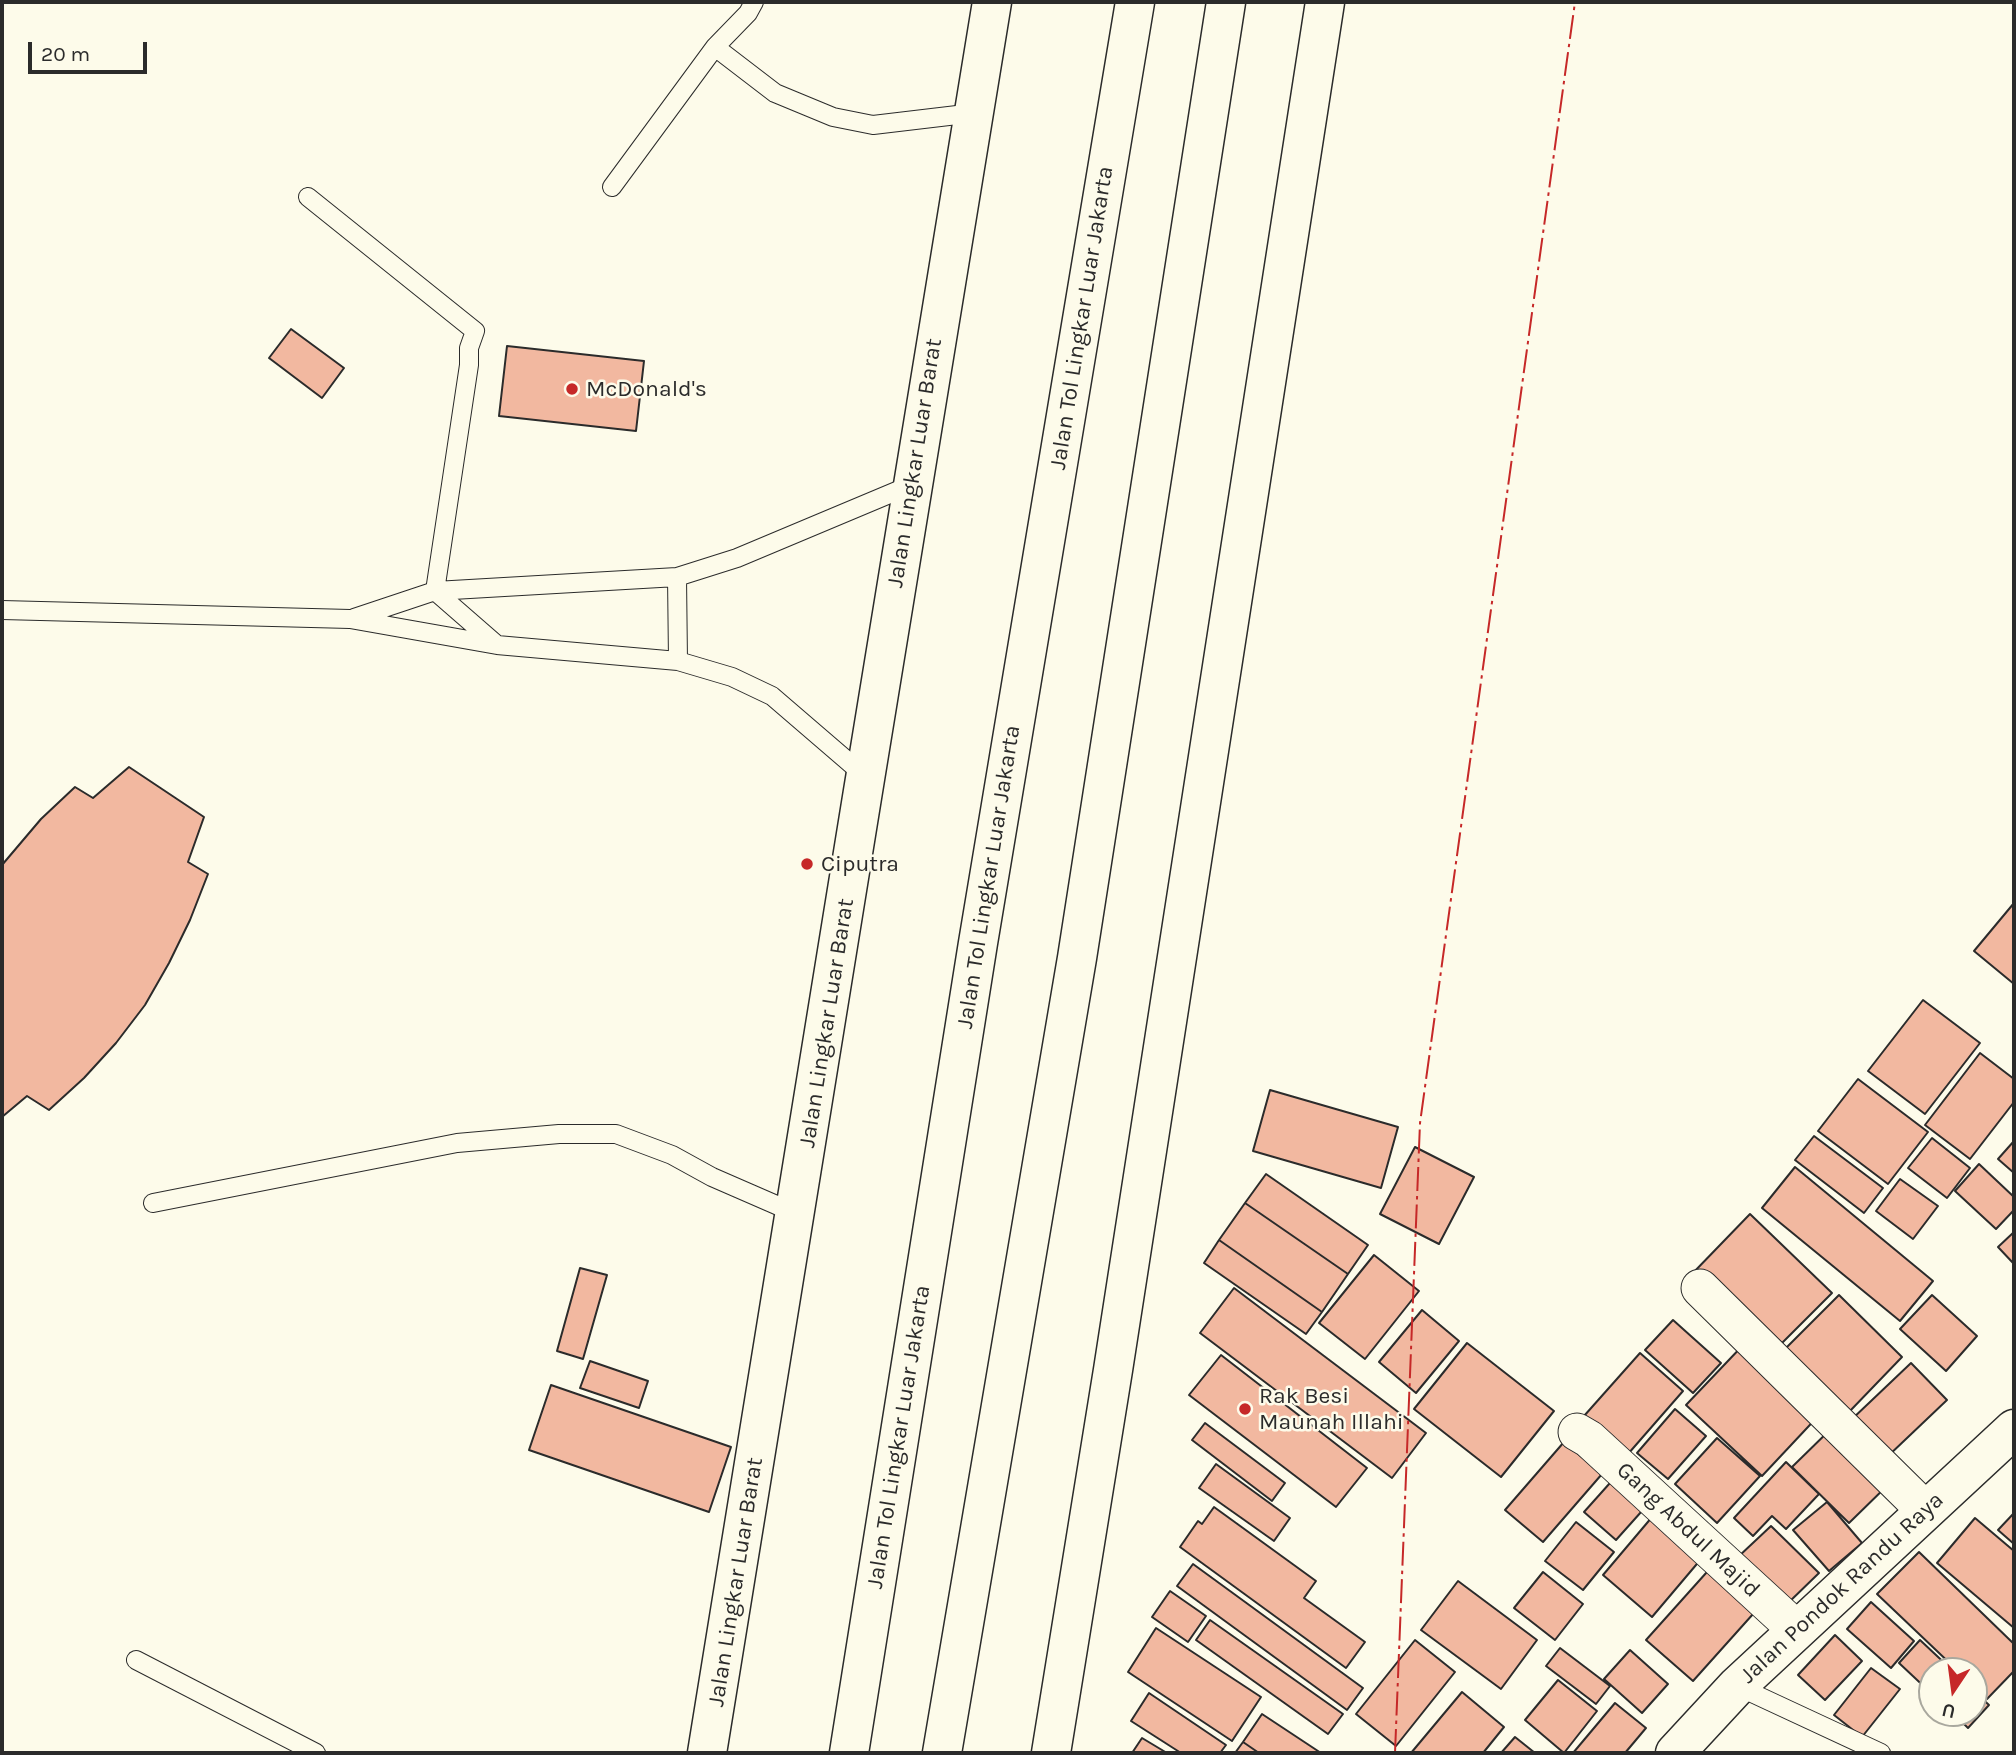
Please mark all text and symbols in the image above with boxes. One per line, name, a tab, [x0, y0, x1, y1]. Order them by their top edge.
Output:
scale bar	[32, 28, 150, 72]
text: 20 m	[41, 42, 90, 66]
street label: Jalan Tol Lingkar Luar Jakarta	[1044, 164, 1120, 472]
street label: Jalan Lingkar Luar Barat	[882, 336, 948, 590]
place label: McDonald's	[586, 375, 707, 403]
marker: McDonald's	[564, 381, 580, 397]
street label: Jalan Tol Lingkar Luar Jakarta	[951, 723, 1027, 1031]
place label: Ciputra	[821, 850, 899, 878]
marker: Ciputra	[799, 856, 815, 872]
street label: Jalan Lingkar Luar Barat	[794, 896, 860, 1150]
street label: Jalan Tol Lingkar Luar Jakarta	[861, 1283, 937, 1591]
place label: Rak Besi Maunah Illahi	[1259, 1382, 1404, 1436]
marker: Rak Besi Maunah Illahi	[1237, 1401, 1253, 1417]
street label: Jalan Lingkar Luar Barat	[703, 1455, 769, 1709]
street label: Gang Abdul Majid	[1611, 1457, 1765, 1603]
street label: Jalan Pondok Randu Raya	[1735, 1487, 1949, 1689]
north arrow	[1918, 1657, 1988, 1727]
text: U	[1940, 1698, 1958, 1723]

